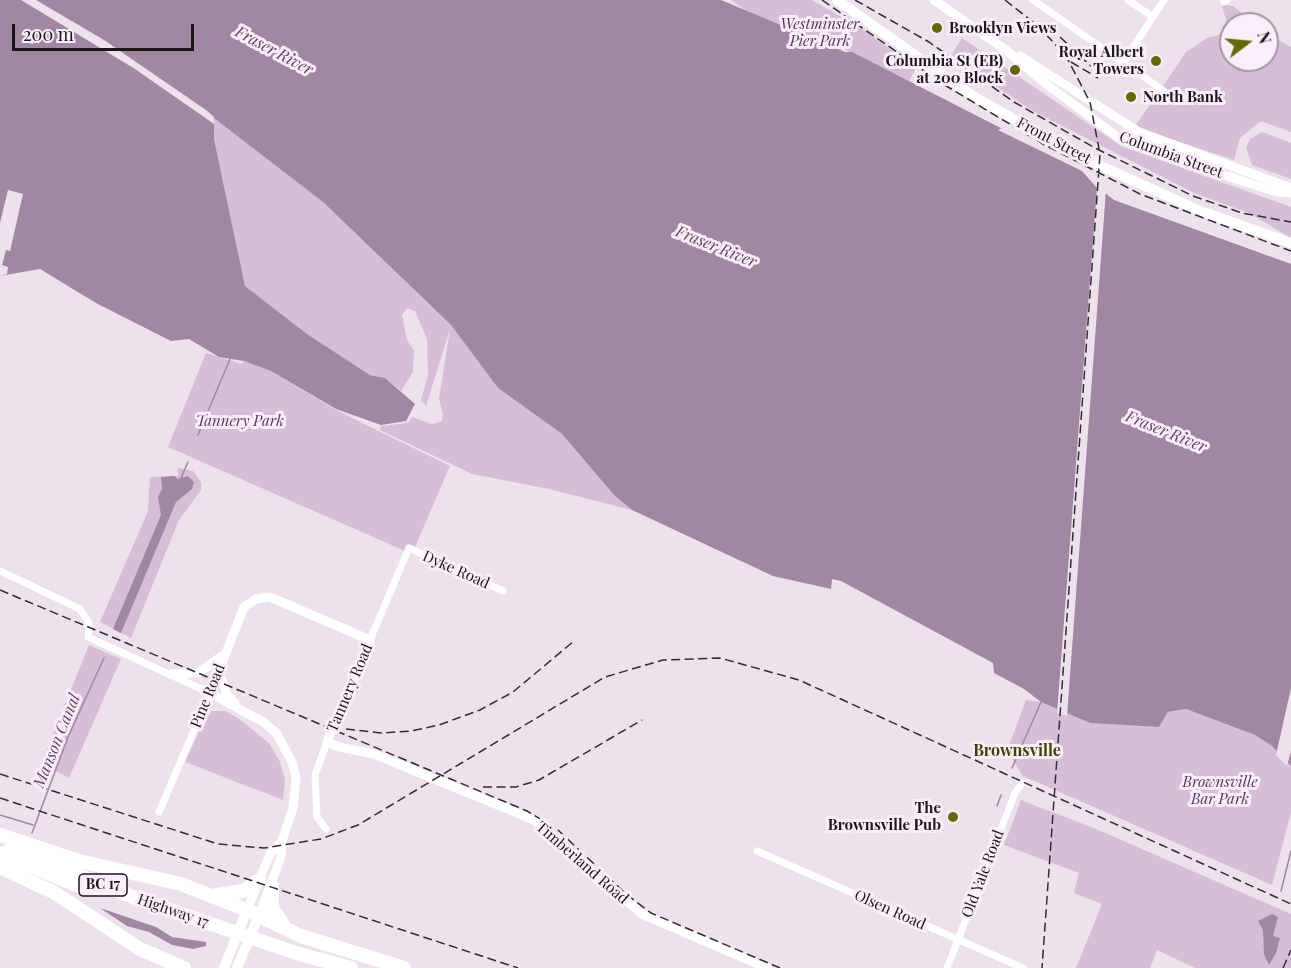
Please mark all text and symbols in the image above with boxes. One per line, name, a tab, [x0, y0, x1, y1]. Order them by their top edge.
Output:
scale bar	[15, 12, 196, 50]
north arrow	[1219, 12, 1279, 72]
park label: Westminster Pier Park	[781, 15, 859, 50]
place label: Brooklyn Views	[949, 19, 1056, 37]
marker: Brooklyn Views	[930, 21, 944, 35]
text: 200 m	[23, 22, 74, 46]
water label: Fraser River	[232, 22, 316, 80]
text: N	[1253, 29, 1277, 46]
place label: Royal Albert Towers	[1059, 43, 1144, 78]
place label: Columbia St (EB) at 200 Block	[885, 52, 1003, 87]
marker: Royal Albert Towers	[1149, 54, 1163, 68]
marker: Columbia St (EB) at 200 Block	[1008, 63, 1022, 77]
place label: North Bank	[1143, 88, 1223, 106]
marker: North Bank	[1124, 90, 1138, 104]
street label: Front Street	[1014, 114, 1094, 168]
street label: Columbia Street	[1117, 128, 1225, 182]
water label: Fraser River	[673, 222, 759, 272]
water label: Fraser River	[1123, 407, 1209, 457]
park label: Tannery Park	[196, 412, 284, 430]
street label: Dyke Road	[420, 547, 492, 593]
street label: Tannery Road	[323, 641, 377, 735]
street label: Pine Road	[187, 661, 229, 731]
water label: Manson Canal	[29, 691, 85, 791]
district label: Brownsville	[973, 741, 1061, 761]
park label: Brownsville Bar Park	[1182, 773, 1258, 808]
place label: The Brownsville Pub	[828, 799, 941, 834]
marker: The Brownsville Pub	[946, 810, 960, 824]
street label: Timberland Road	[532, 818, 632, 908]
street label: Old Yale Road	[958, 828, 1008, 920]
road number: BC 17	[79, 874, 127, 896]
street label: Olsen Road	[851, 886, 929, 934]
street label: Highway 17	[135, 890, 211, 932]

